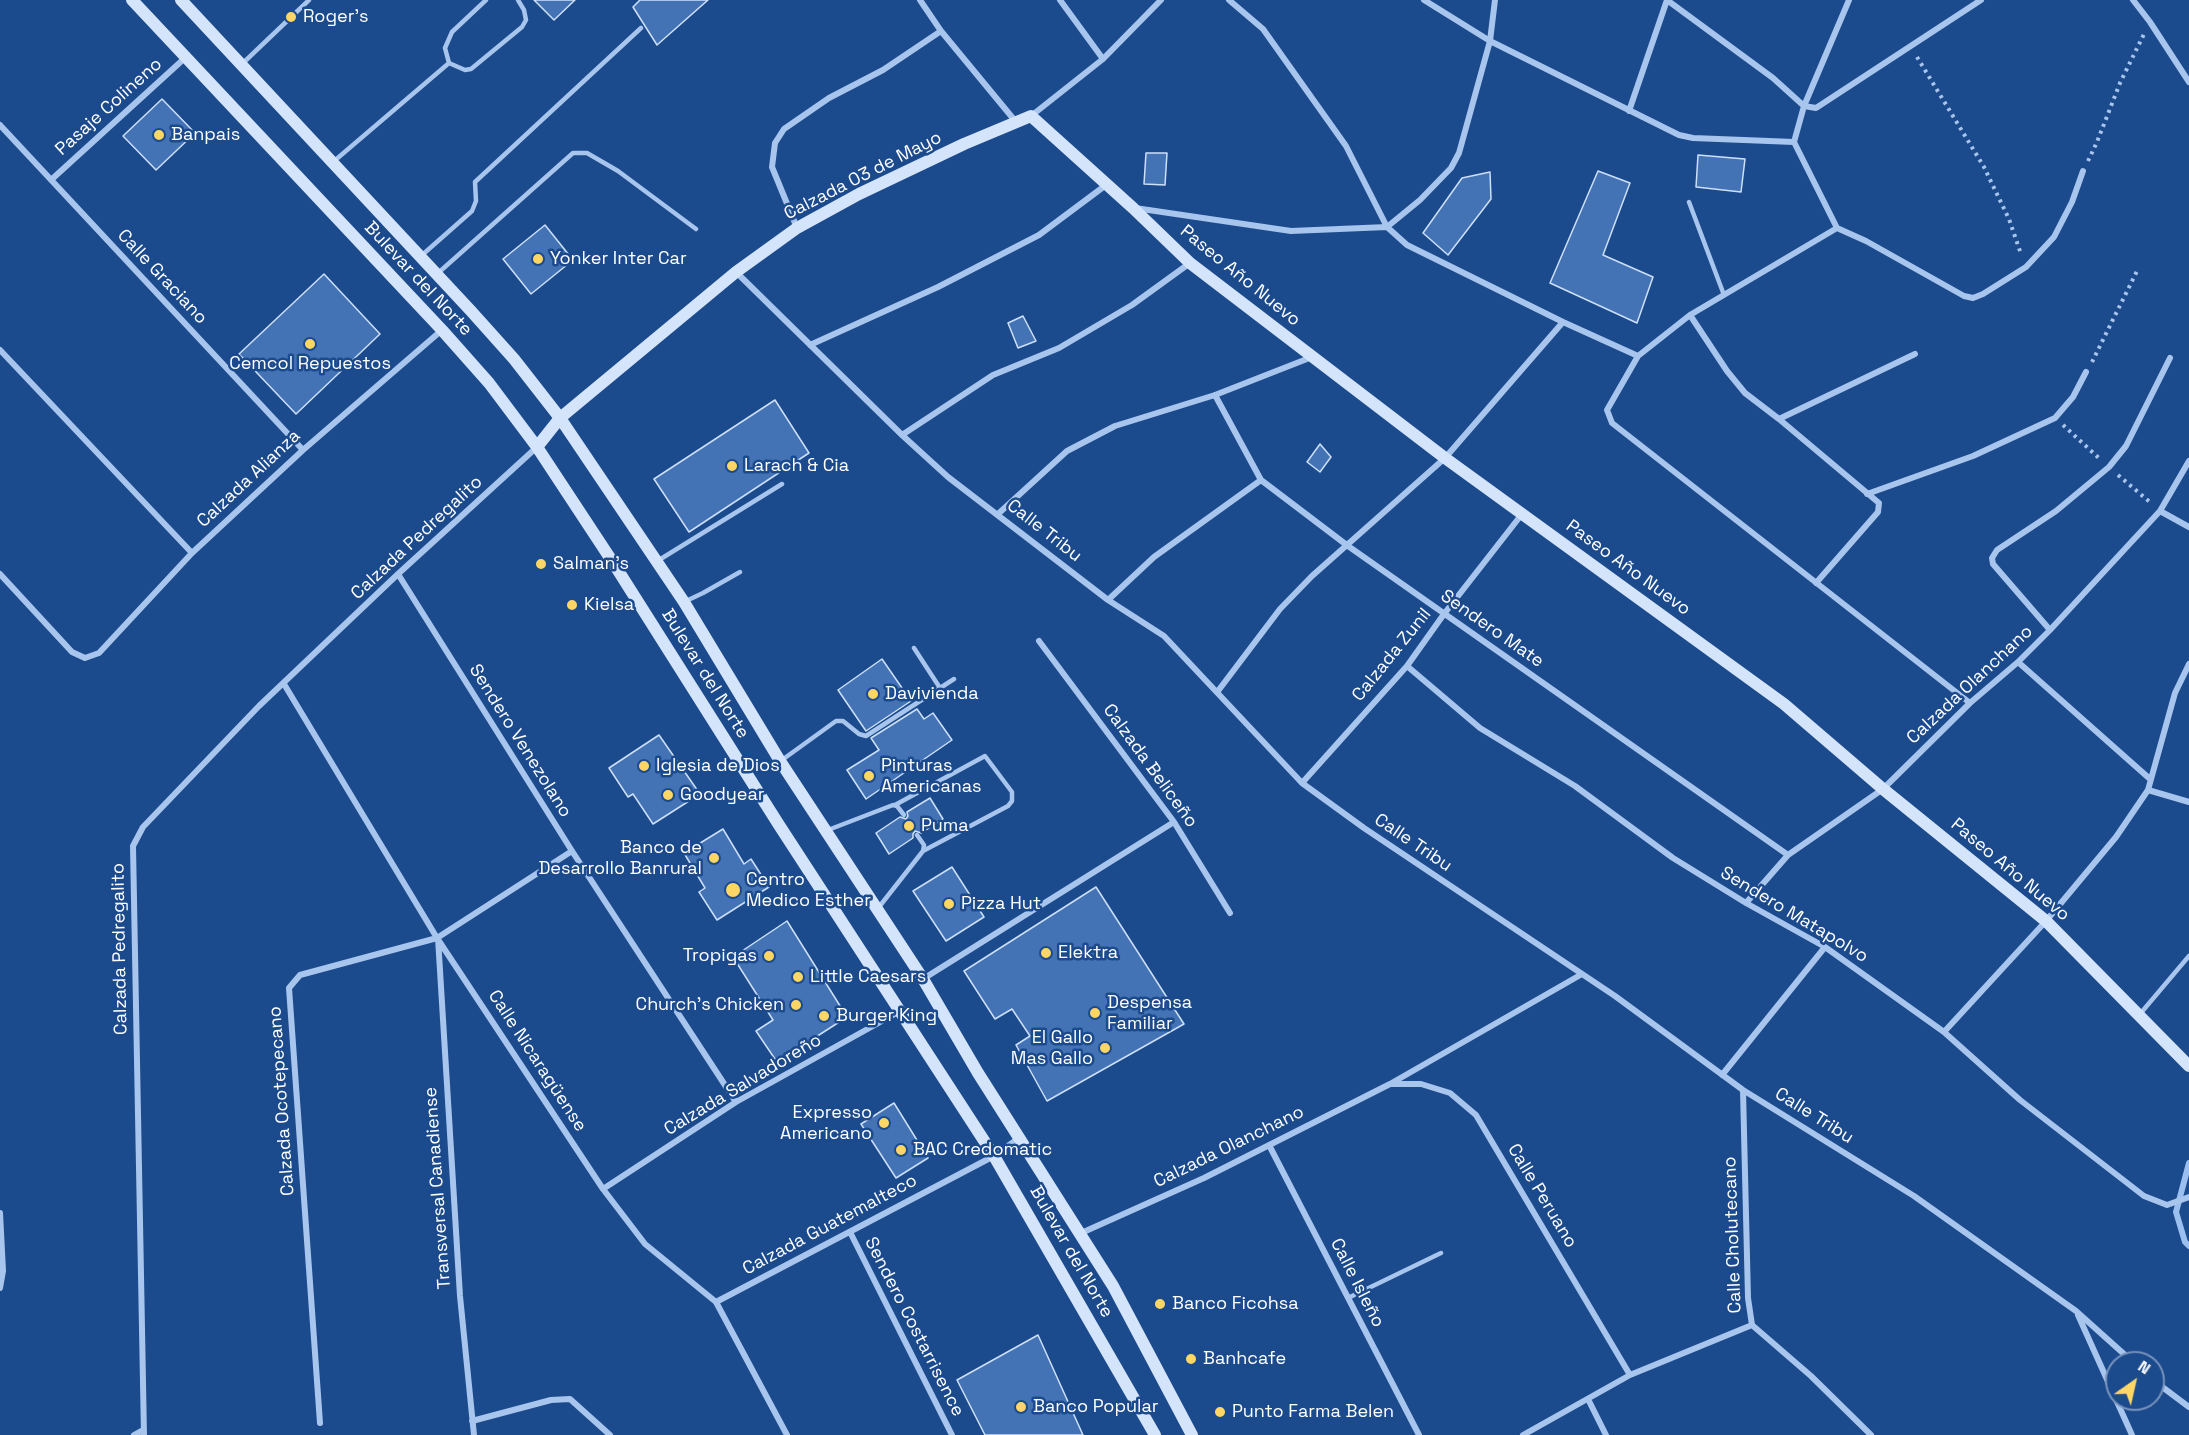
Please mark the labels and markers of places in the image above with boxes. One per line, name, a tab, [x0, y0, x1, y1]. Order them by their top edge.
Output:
place label: Roger's	[303, 6, 368, 28]
marker: Roger's	[284, 10, 298, 24]
place label: Banpais	[171, 124, 240, 146]
marker: Banpais	[152, 128, 166, 142]
place label: Yonker Inter Car	[550, 248, 687, 270]
marker: Yonker Inter Car	[531, 252, 545, 266]
marker: Cemcol Repuestos	[303, 337, 317, 351]
place label: Cemcol Repuestos	[229, 353, 391, 375]
place label: Larach & Cia	[744, 455, 849, 477]
marker: Larach & Cia	[725, 459, 739, 473]
place label: Salman's	[553, 553, 629, 575]
marker: Salman's	[534, 557, 548, 571]
place label: Kielsa	[584, 594, 634, 616]
marker: Kielsa	[565, 598, 579, 612]
place label: Davivienda	[885, 683, 979, 705]
marker: Davivienda	[866, 687, 880, 701]
place label: Iglesia de Dios	[656, 755, 780, 777]
place label: Pinturas Americanas	[881, 755, 982, 798]
marker: Iglesia de Dios	[637, 759, 651, 773]
marker: Pinturas Americanas	[862, 769, 876, 783]
place label: Goodyear	[680, 784, 765, 806]
marker: Goodyear	[661, 788, 675, 802]
place label: Puma	[921, 815, 969, 837]
marker: Puma	[902, 819, 916, 833]
place label: Banco de Desarrollo Banrural	[538, 837, 702, 880]
marker: Banco de Desarrollo Banrural	[707, 851, 721, 865]
place label: Centro Medico Esther	[746, 869, 871, 912]
marker: Centro Medico Esther	[724, 881, 742, 899]
place label: Pizza Hut	[961, 893, 1041, 915]
marker: Pizza Hut	[942, 897, 956, 911]
place label: Elektra	[1058, 942, 1118, 964]
place label: Tropigas	[683, 945, 757, 967]
marker: Elektra	[1039, 946, 1053, 960]
marker: Tropigas	[762, 949, 776, 963]
place label: Little Caesars	[810, 966, 926, 988]
marker: Little Caesars	[791, 970, 805, 984]
place label: Despensa Familiar	[1107, 992, 1192, 1034]
place label: Church's Chicken	[636, 994, 784, 1016]
marker: Church's Chicken	[789, 998, 803, 1012]
place label: Burger King	[836, 1005, 937, 1027]
marker: Despensa Familiar	[1088, 1006, 1102, 1020]
marker: Burger King	[817, 1009, 831, 1023]
place label: El Gallo Mas Gallo	[1011, 1027, 1093, 1070]
marker: El Gallo Mas Gallo	[1098, 1041, 1112, 1055]
place label: Expresso Americano	[780, 1102, 872, 1144]
marker: Expresso Americano	[877, 1116, 891, 1130]
place label: BAC Credomatic	[913, 1139, 1052, 1161]
marker: BAC Credomatic	[894, 1143, 908, 1157]
place label: Banco Ficohsa	[1172, 1293, 1299, 1315]
marker: Banco Ficohsa	[1153, 1297, 1167, 1311]
place label: Banhcafe	[1203, 1348, 1286, 1370]
marker: Banhcafe	[1184, 1352, 1198, 1366]
place label: Banco Popular	[1033, 1396, 1159, 1418]
marker: Banco Popular	[1014, 1400, 1028, 1414]
place label: Punto Farma Belen	[1232, 1401, 1394, 1423]
marker: Punto Farma Belen	[1213, 1405, 1227, 1419]

